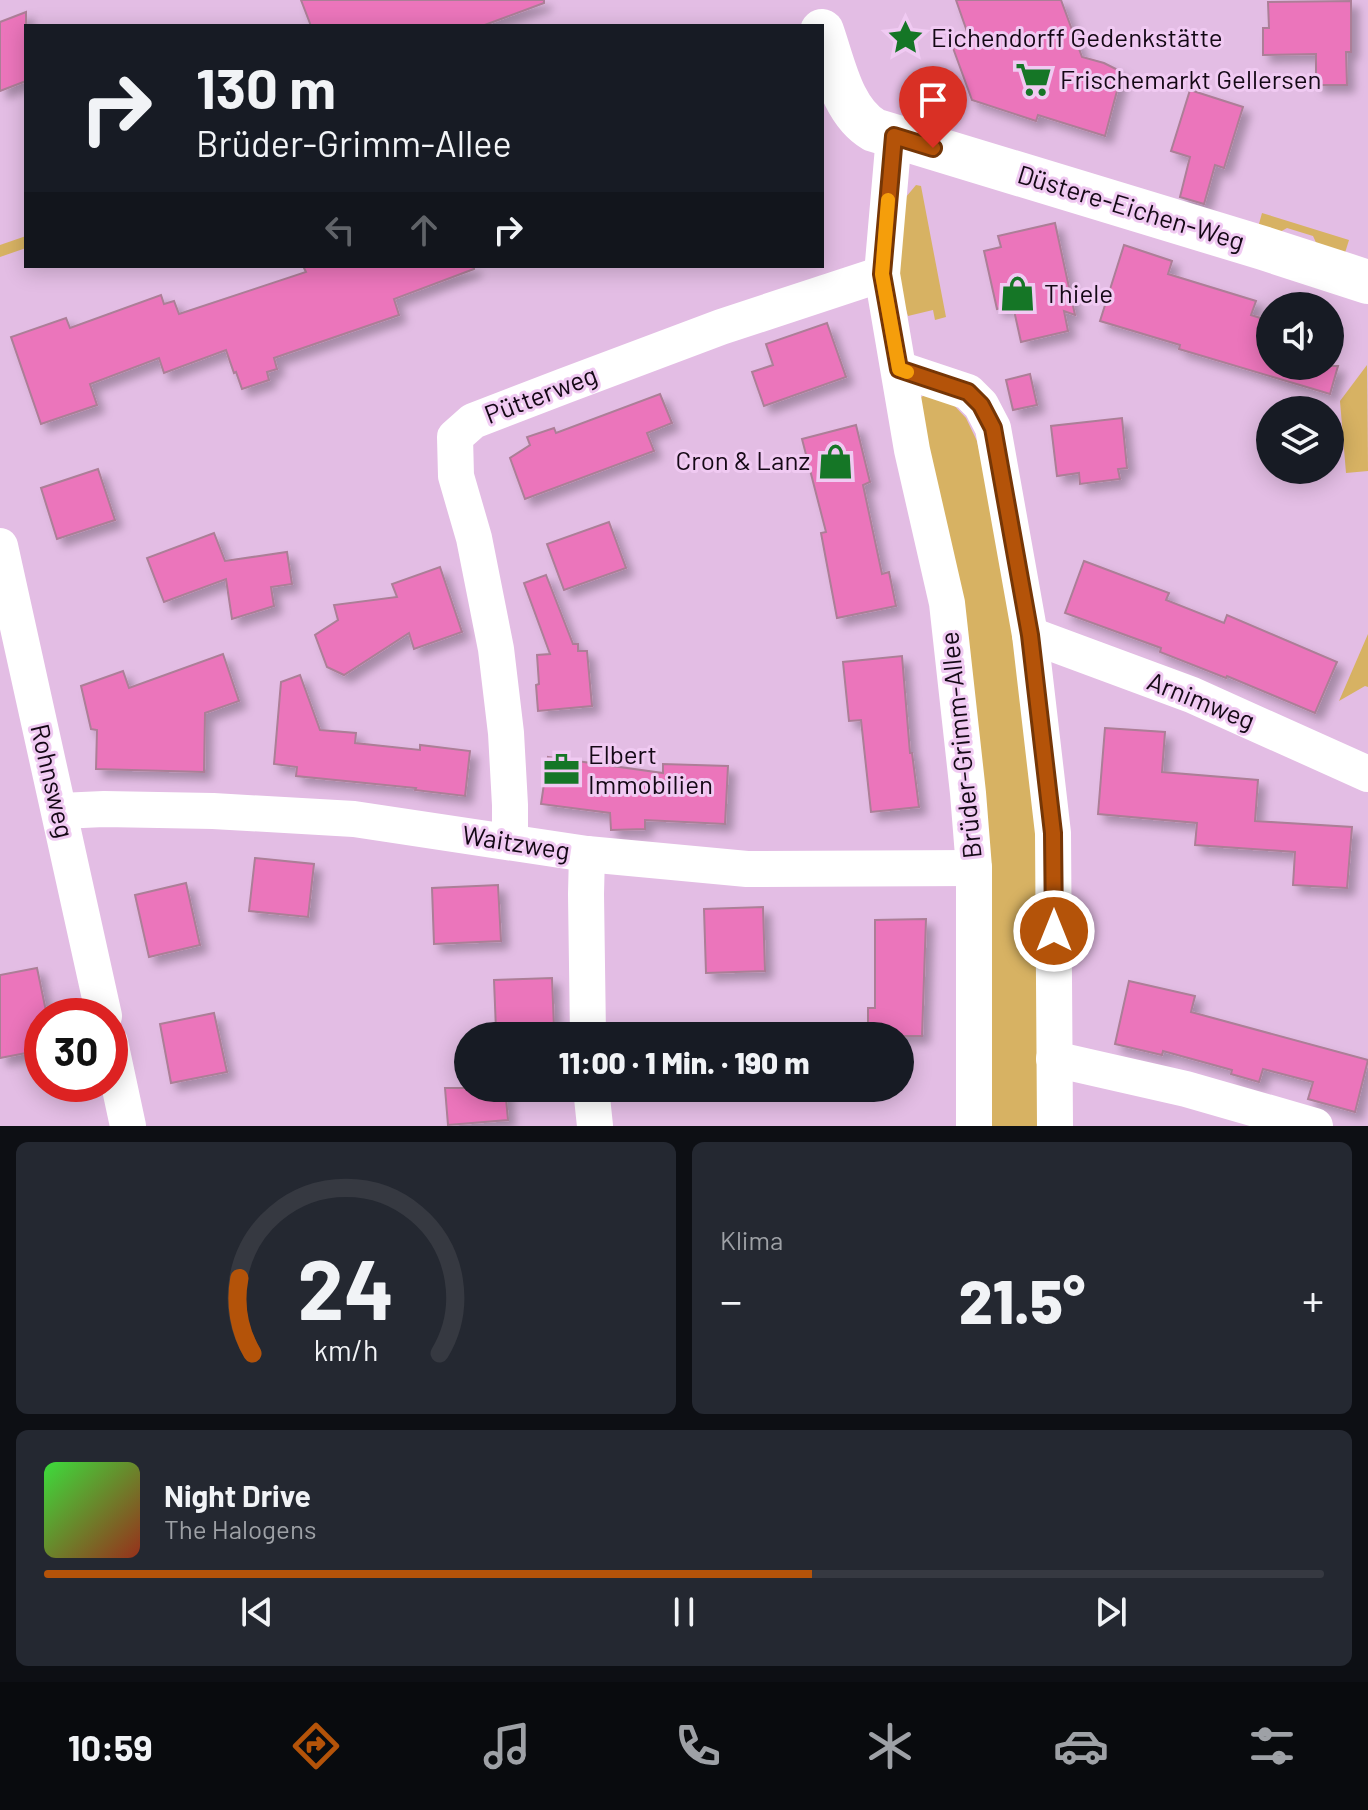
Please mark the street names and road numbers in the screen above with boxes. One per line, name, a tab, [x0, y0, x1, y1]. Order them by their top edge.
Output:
street label: Düstere-Eichen-Weg	[1014, 157, 1249, 256]
street label: Pütterweg	[480, 358, 601, 429]
street label: Brüder-Grimm-Allee	[932, 630, 987, 860]
street label: Arnimweg	[1143, 664, 1260, 735]
street label: Rohnsweg	[25, 721, 82, 841]
street label: Waitzweg	[460, 818, 572, 865]

